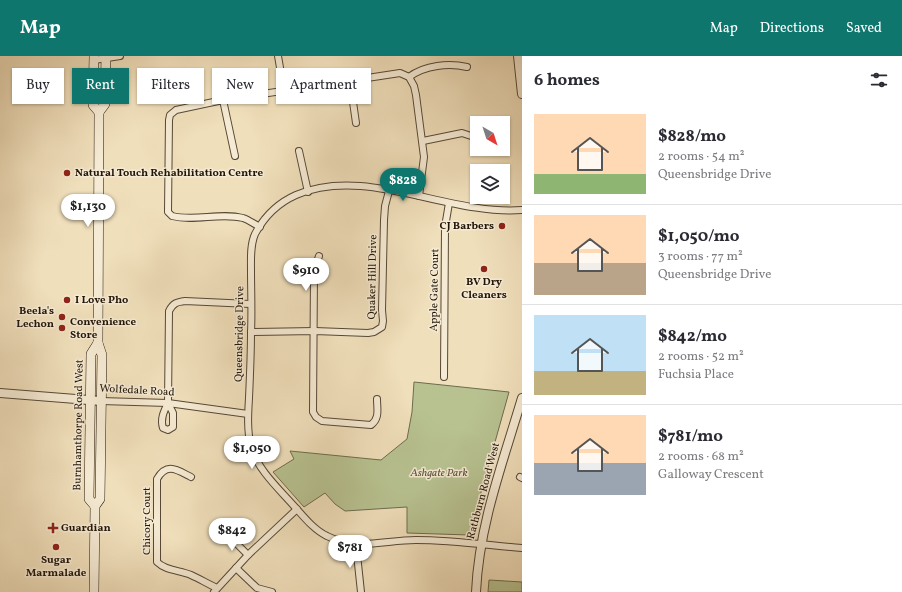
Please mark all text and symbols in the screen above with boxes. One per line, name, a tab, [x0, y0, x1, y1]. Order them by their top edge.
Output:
text: Map	[20, 15, 61, 41]
text: Map	[710, 19, 738, 38]
text: Directions	[760, 19, 824, 38]
text: Saved	[846, 19, 882, 38]
chip: Buy	[12, 68, 64, 104]
chip: Rent	[72, 68, 129, 104]
chip: Filters	[137, 68, 204, 104]
chip: New	[212, 68, 268, 104]
chip: Apartment	[276, 68, 371, 104]
text: 6 homes	[534, 69, 600, 92]
icon: filters	[868, 69, 890, 91]
north arrow	[470, 116, 510, 156]
map controls	[470, 116, 510, 204]
text: $828/mo	[658, 125, 726, 148]
icon: home	[566, 130, 614, 178]
text: 2 rooms · 54 m²	[658, 148, 745, 166]
button: layers	[470, 164, 510, 204]
place label: Natural Touch Rehabilitation Centre	[75, 166, 263, 181]
text: Queensbridge Drive	[658, 166, 771, 184]
marker: Natural Touch Rehabilitation Centre	[62, 168, 72, 178]
pin: $828	[379, 168, 427, 202]
text: $828	[389, 172, 417, 190]
pin: $1,130	[55, 194, 121, 228]
text: $1,130	[70, 198, 106, 216]
place label: CJ Barbers	[440, 219, 494, 234]
marker: CJ Barbers	[497, 221, 507, 231]
text: $1,050/mo	[658, 225, 740, 248]
icon: home	[566, 231, 614, 279]
street label: Quaker Hill Drive	[365, 234, 381, 320]
street label: Apple Gate Court	[427, 248, 443, 331]
text: 3 rooms · 77 m²	[658, 248, 743, 266]
pin: $910	[282, 258, 330, 292]
text: $910	[292, 262, 320, 280]
marker: BV Dry Cleaners	[479, 264, 489, 274]
text: Queensbridge Drive	[658, 266, 771, 284]
place label: BV Dry Cleaners	[461, 275, 507, 303]
street label: Queensbridge Drive	[232, 286, 248, 382]
place label: I Love Pho	[75, 293, 128, 308]
marker: I Love Pho	[62, 295, 72, 305]
place label: Beela's Lechon	[16, 304, 54, 332]
marker: Beela's Lechon	[57, 312, 67, 322]
place label: Convenience Store	[70, 315, 136, 343]
marker: Convenience Store	[57, 323, 67, 333]
text: $842/mo	[658, 325, 727, 348]
icon: home	[566, 331, 614, 379]
text: 2 rooms · 52 m²	[658, 348, 744, 366]
street label: Burnhamthorpe Road West	[70, 359, 88, 491]
text: Fuchsia Place	[658, 366, 734, 384]
street label: Wolfedale Road	[99, 382, 175, 400]
text: $781/mo	[658, 425, 723, 448]
icon: home	[566, 431, 614, 479]
pin: $1,050	[219, 436, 285, 470]
text: $1,050	[233, 440, 271, 458]
street label: Rathburn Road West	[464, 441, 504, 541]
text: 2 rooms · 68 m²	[658, 448, 744, 466]
park label: Ashgate Park	[409, 466, 468, 481]
text: Galloway Crescent	[658, 466, 764, 484]
street label: Chicory Court	[140, 487, 155, 555]
pin: $842	[208, 518, 256, 552]
place label: Guardian	[61, 521, 111, 536]
text: $842	[218, 522, 246, 540]
marker: Guardian	[48, 523, 58, 533]
pin: $781	[326, 535, 374, 569]
text: $781	[337, 539, 363, 557]
marker: Sugar Marmalade	[51, 542, 61, 552]
place label: Sugar Marmalade	[26, 553, 87, 581]

